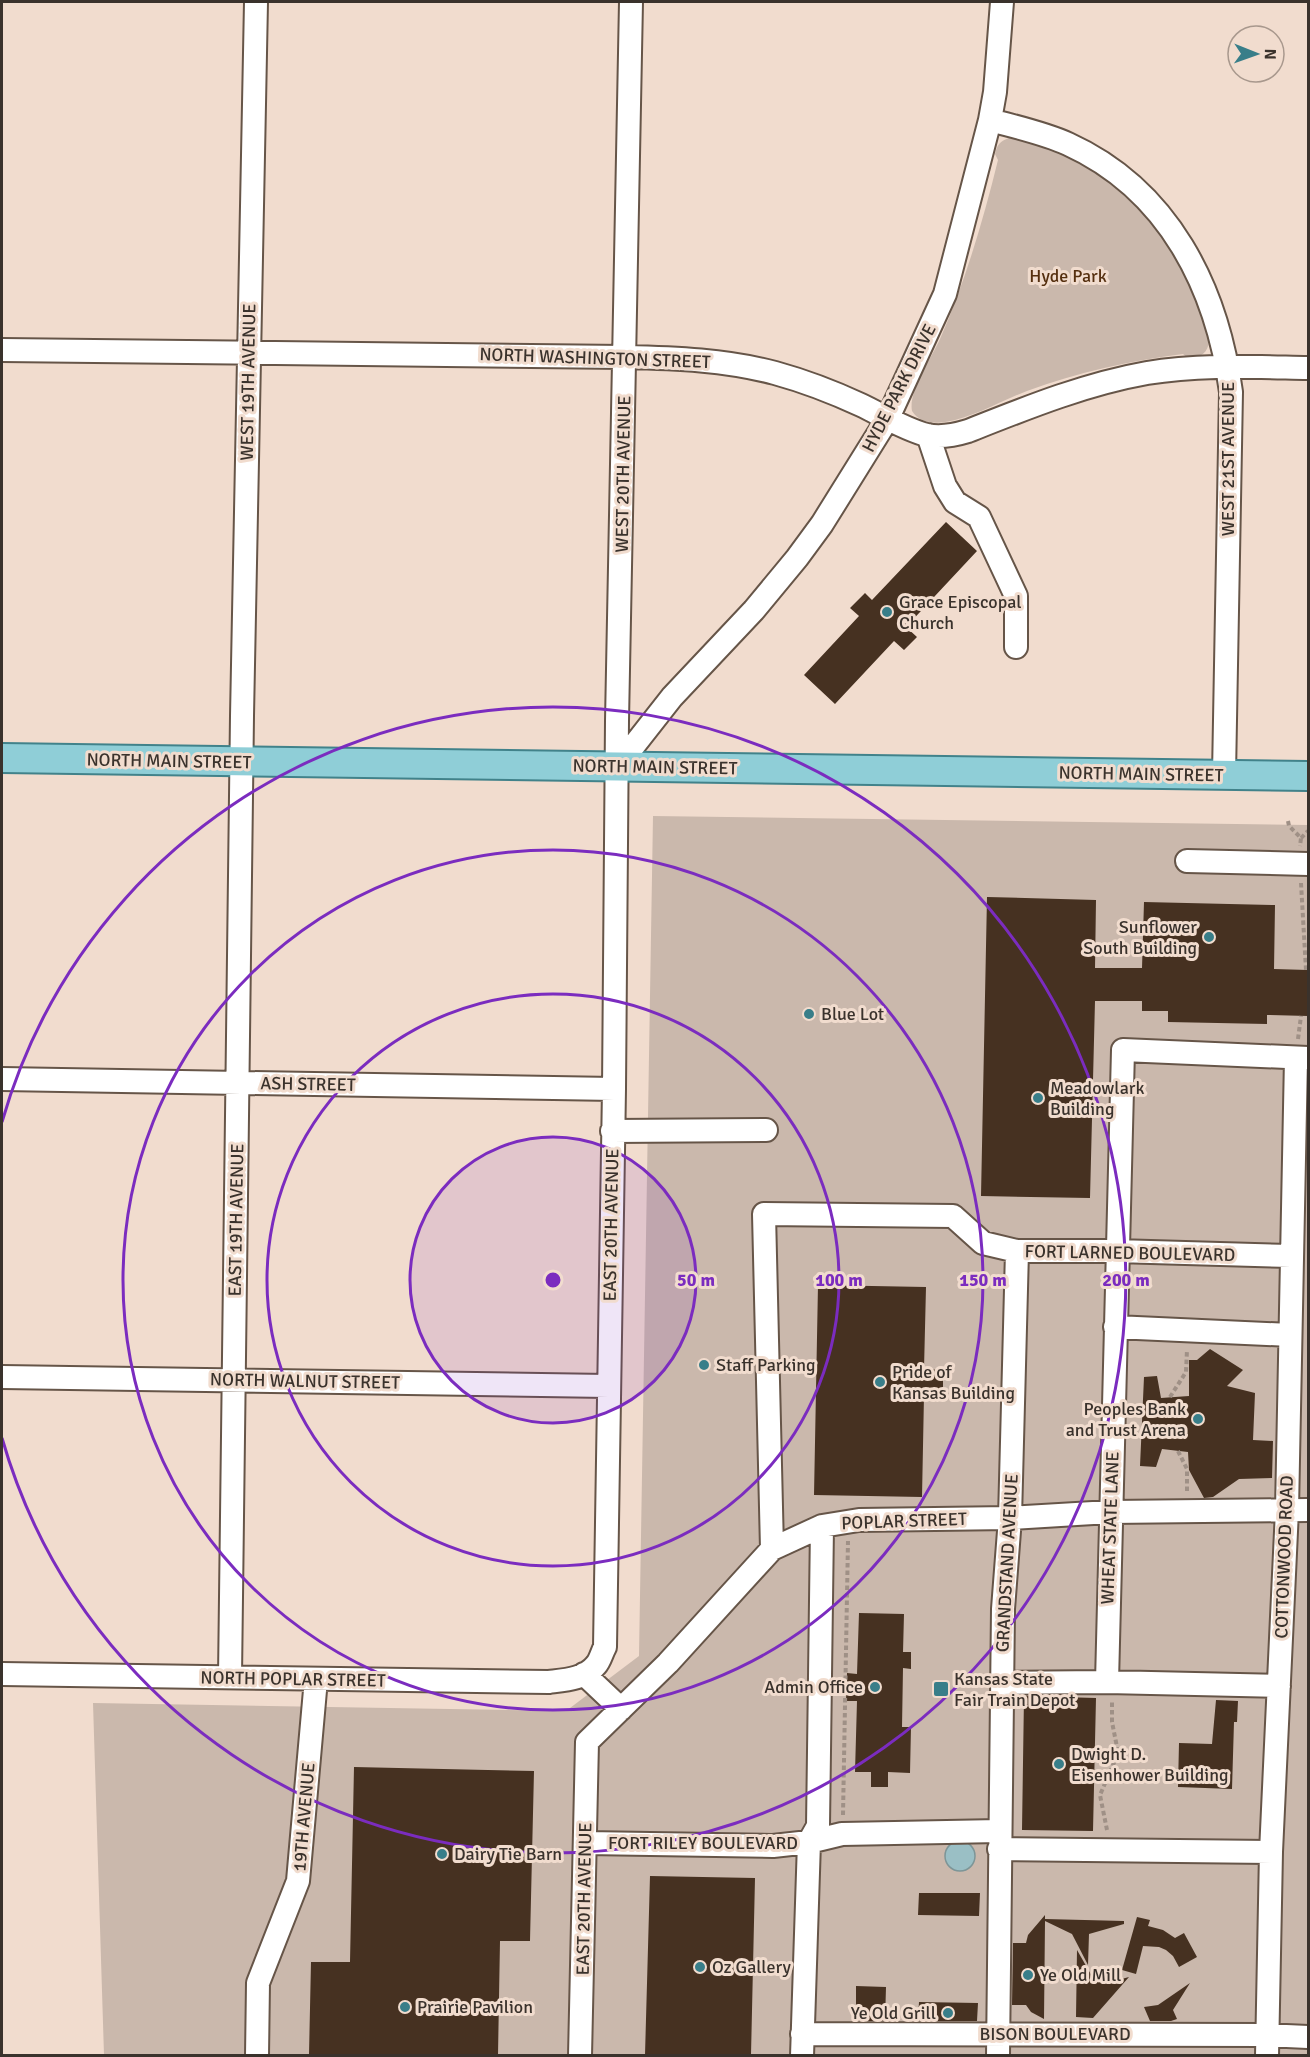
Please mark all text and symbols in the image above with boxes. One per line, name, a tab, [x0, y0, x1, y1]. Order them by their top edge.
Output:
north arrow	[1226, 24, 1286, 84]
text: N	[1260, 49, 1280, 60]
park label: Hyde Park	[1029, 265, 1107, 287]
street label: WEST 19TH AVENUE	[236, 303, 260, 461]
street label: HYDE PARK DRIVE	[857, 320, 941, 456]
street label: NORTH WASHINGTON STREET	[479, 343, 711, 373]
street label: WEST 21ST AVENUE	[1217, 382, 1239, 536]
street label: WEST 20TH AVENUE	[611, 395, 635, 553]
place label: Grace Episcopal Church	[899, 591, 1022, 634]
marker: Grace Episcopal Church	[880, 605, 894, 619]
street label: NORTH MAIN STREET	[86, 749, 252, 773]
street label: NORTH MAIN STREET	[572, 755, 738, 779]
street label: NORTH MAIN STREET	[1058, 762, 1224, 786]
place label: Sunflower South Building	[1083, 916, 1197, 959]
marker: Sunflower South Building	[1202, 930, 1216, 944]
place label: Blue Lot	[821, 1003, 884, 1025]
marker: Blue Lot	[802, 1007, 816, 1021]
street label: ASH STREET	[260, 1072, 356, 1096]
place label: Meadowlark Building	[1050, 1077, 1144, 1120]
marker: Meadowlark Building	[1031, 1091, 1045, 1105]
street label: EAST 19TH AVENUE	[224, 1143, 248, 1297]
street label: EAST 20TH AVENUE	[599, 1148, 623, 1302]
street label: FORT LARNED BOULEVARD	[1025, 1240, 1235, 1266]
text: 50 m	[677, 1269, 715, 1291]
text: 100 m	[815, 1269, 863, 1291]
text: 150 m	[959, 1269, 1007, 1291]
text: 200 m	[1102, 1269, 1150, 1291]
centre of rings	[543, 1270, 563, 1290]
place label: Staff Parking	[716, 1354, 816, 1376]
marker: Staff Parking	[697, 1358, 711, 1372]
place label: Pride of Kansas Building	[892, 1361, 1015, 1404]
street label: NORTH WALNUT STREET	[210, 1368, 400, 1394]
marker: Pride of Kansas Building	[873, 1375, 887, 1389]
place label: Peoples Bank and Trust Arena	[1066, 1398, 1186, 1441]
marker: Peoples Bank and Trust Arena	[1191, 1412, 1205, 1426]
street label: WHEAT STATE LANE	[1096, 1451, 1124, 1605]
street label: GRANDSTAND AVENUE	[991, 1473, 1023, 1653]
street label: COTTONWOOD ROAD	[1270, 1475, 1298, 1639]
street label: POPLAR STREET	[841, 1508, 967, 1534]
street label: NORTH POPLAR STREET	[200, 1666, 386, 1692]
place label: Kansas State Fair Train Depot	[954, 1668, 1075, 1711]
place label: Admin Office	[764, 1676, 863, 1698]
marker: Admin Office	[868, 1680, 882, 1694]
marker: Kansas State Fair Train Depot	[932, 1680, 950, 1698]
place label: Dwight D. Eisenhower Building	[1071, 1743, 1229, 1786]
marker: Dwight D. Eisenhower Building	[1052, 1757, 1066, 1771]
street label: 19TH AVENUE	[288, 1762, 320, 1872]
street label: EAST 20TH AVENUE	[572, 1822, 596, 1976]
street label: FORT RILEY BOULEVARD	[608, 1832, 798, 1854]
place label: Dairy Tie Barn	[454, 1843, 562, 1865]
marker: Dairy Tie Barn	[435, 1847, 449, 1861]
place label: Oz Gallery	[712, 1956, 792, 1978]
marker: Oz Gallery	[693, 1960, 707, 1974]
place label: Ye Old Mill	[1040, 1964, 1121, 1986]
marker: Ye Old Mill	[1021, 1968, 1035, 1982]
place label: Prairie Pavilion	[417, 1996, 533, 2018]
marker: Prairie Pavilion	[398, 2000, 412, 2014]
place label: Ye Old Grill	[851, 2002, 936, 2024]
marker: Ye Old Grill	[941, 2006, 955, 2020]
street label: BISON BOULEVARD	[979, 2023, 1131, 2045]

